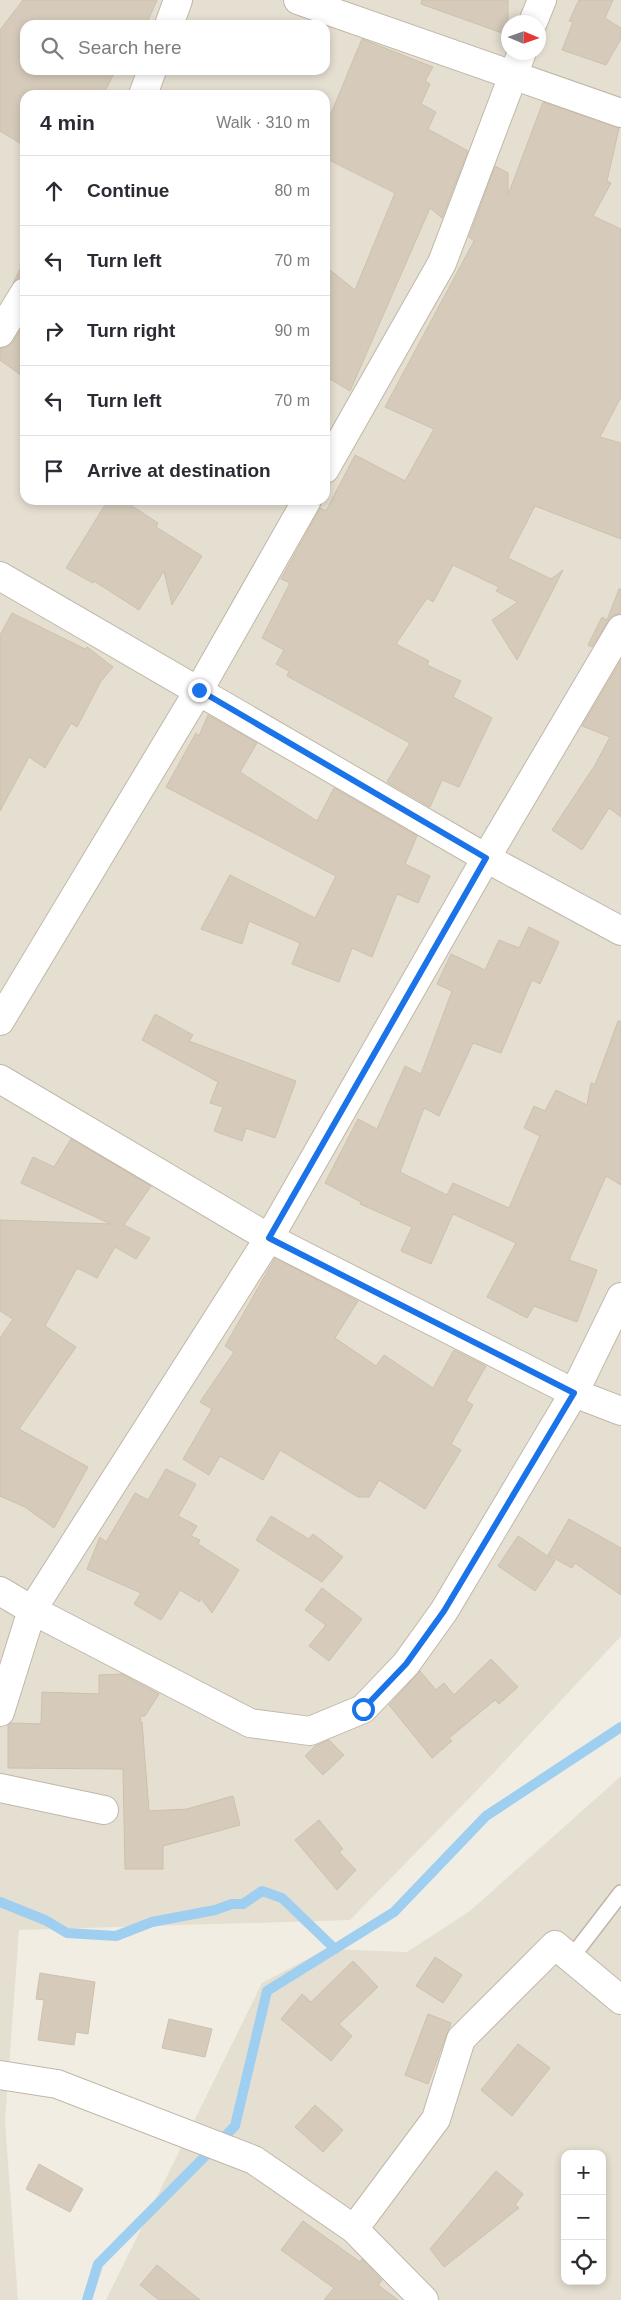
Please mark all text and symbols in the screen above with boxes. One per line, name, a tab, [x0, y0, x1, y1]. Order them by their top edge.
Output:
north arrow	[501, 15, 546, 60]
search box	[20, 20, 330, 75]
icon: search	[38, 34, 66, 62]
text: Search here	[78, 37, 182, 58]
text: 4 min	[40, 111, 95, 134]
text: Walk · 310 m	[216, 114, 310, 131]
icon: ahead	[40, 177, 68, 205]
text: Continue	[87, 180, 169, 201]
text: 80 m	[274, 182, 310, 199]
icon: left	[40, 247, 68, 275]
text: Turn left	[87, 250, 162, 271]
text: 70 m	[274, 252, 310, 269]
icon: right	[40, 317, 68, 345]
text: Turn right	[87, 320, 175, 341]
text: 90 m	[274, 322, 310, 339]
icon: left	[40, 387, 68, 415]
text: Turn left	[87, 390, 162, 411]
text: 70 m	[274, 392, 310, 409]
icon: arrive	[40, 457, 68, 485]
text: Arrive at destination	[87, 460, 271, 481]
route end	[188, 679, 211, 702]
route start	[352, 1698, 375, 1721]
map controls	[561, 2150, 606, 2285]
button: +	[561, 2150, 606, 2195]
button: −	[561, 2195, 606, 2240]
button: locate	[561, 2240, 606, 2285]

